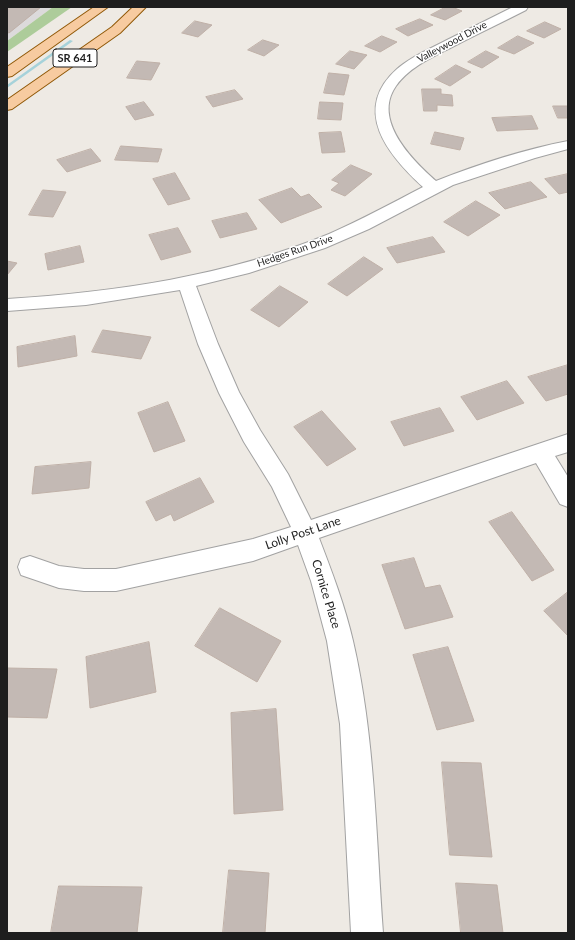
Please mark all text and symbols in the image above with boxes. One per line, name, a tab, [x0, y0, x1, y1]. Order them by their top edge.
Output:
street label: Valleywood Drive	[415, 19, 489, 65]
road number: SR 641	[53, 49, 97, 67]
street label: Hedges Run Drive	[256, 232, 334, 270]
street label: Lolly Post Lane	[263, 513, 343, 553]
street label: Cornice Place	[309, 558, 343, 630]

